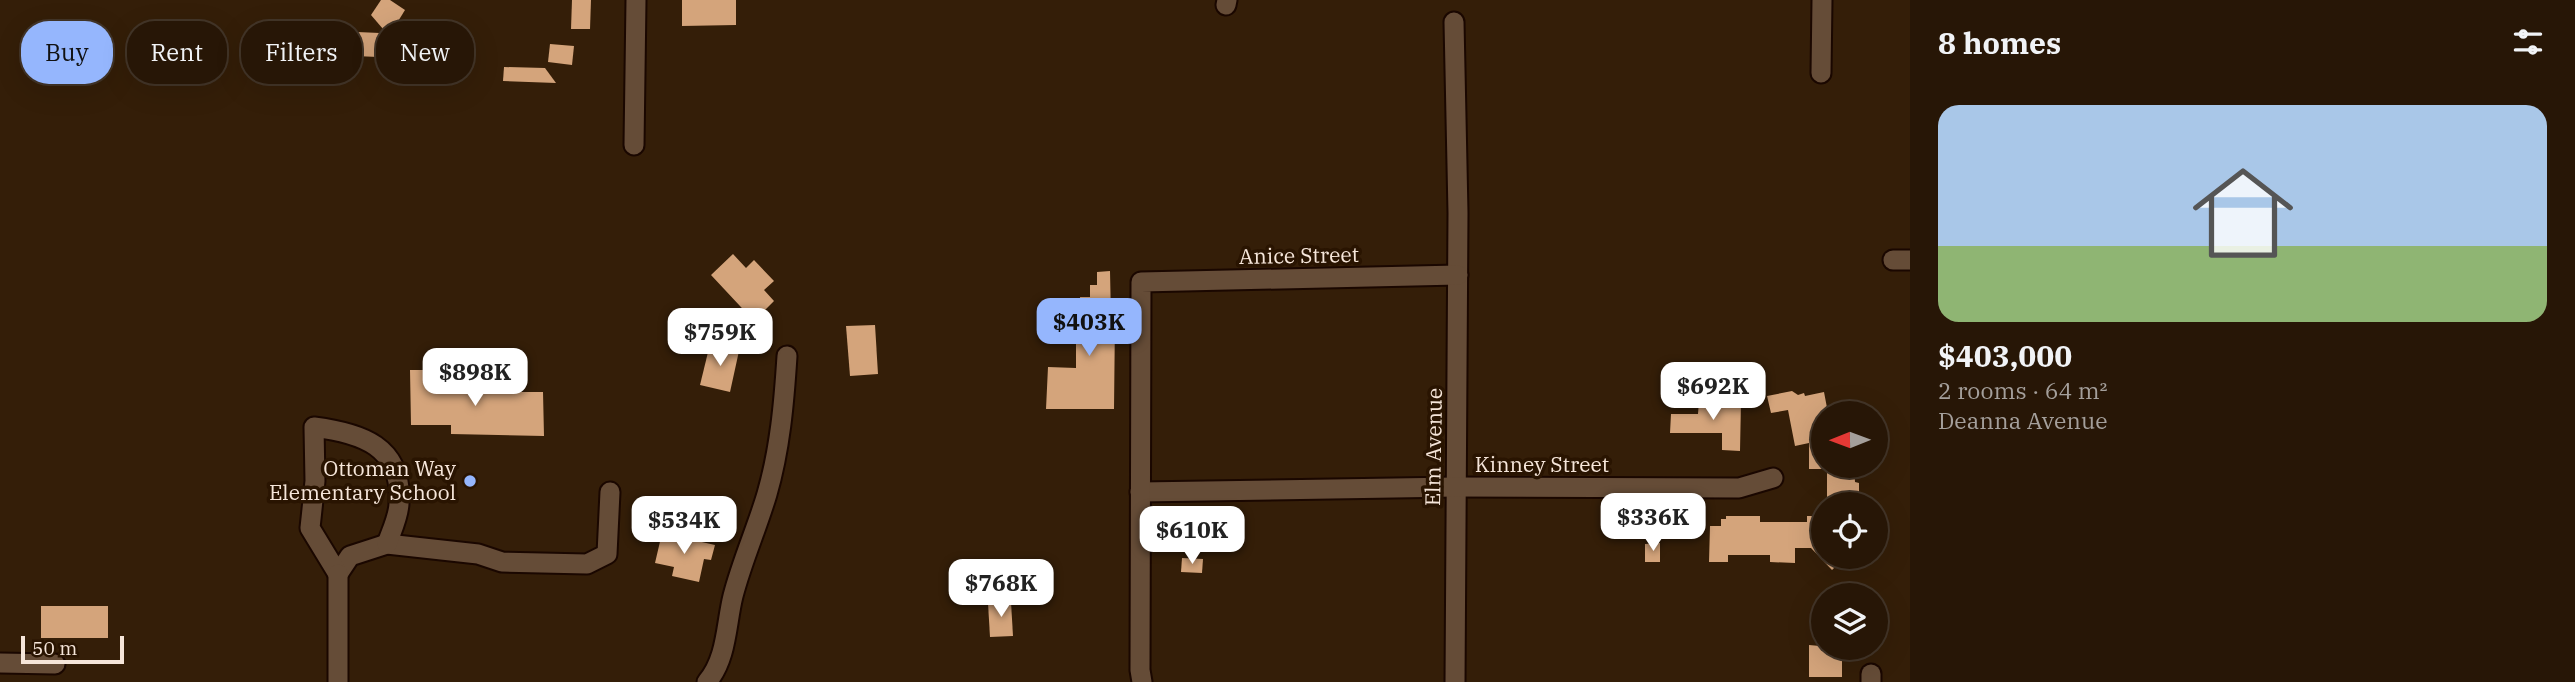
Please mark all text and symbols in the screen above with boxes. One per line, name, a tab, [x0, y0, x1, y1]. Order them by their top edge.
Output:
chip: Buy	[21, 21, 113, 84]
chip: Rent	[127, 21, 227, 84]
chip: Filters	[241, 21, 362, 84]
chip: New	[376, 21, 474, 84]
text: 8 homes	[1938, 23, 2061, 62]
icon: filters	[2509, 23, 2547, 61]
icon: home	[2180, 150, 2306, 276]
street label: Anice Street	[1239, 240, 1359, 270]
pin: $403K	[1040, 298, 1138, 358]
text: $403K	[1053, 306, 1125, 336]
pin: $759K	[671, 308, 769, 368]
text: $759K	[684, 316, 756, 346]
text: $403,000	[1938, 336, 2072, 375]
pin: $898K	[426, 348, 524, 408]
text: $898K	[439, 356, 511, 386]
pin: $692K	[1664, 362, 1762, 422]
text: $692K	[1677, 370, 1749, 400]
text: 2 rooms · 64 m²	[1938, 375, 2108, 405]
street label: Elm Avenue	[1418, 388, 1448, 506]
north arrow	[1811, 401, 1888, 478]
map controls	[1811, 401, 1888, 660]
text: Deanna Avenue	[1938, 405, 2108, 435]
street label: Kinney Street	[1475, 450, 1609, 478]
place label: Ottoman Way Elementary School	[269, 454, 457, 506]
marker: Ottoman Way Elementary School	[462, 473, 478, 489]
button: locate	[1811, 492, 1888, 569]
pin: $336K	[1604, 494, 1702, 553]
pin: $534K	[635, 496, 733, 556]
text: $336K	[1617, 501, 1689, 531]
text: $534K	[648, 504, 720, 534]
pin: $610K	[1143, 506, 1241, 566]
text: $610K	[1156, 514, 1228, 544]
pin: $768K	[952, 560, 1050, 619]
text: $768K	[965, 567, 1037, 597]
button: layers	[1811, 583, 1888, 660]
scale bar	[21, 633, 124, 665]
text: 50 m	[32, 636, 77, 660]

